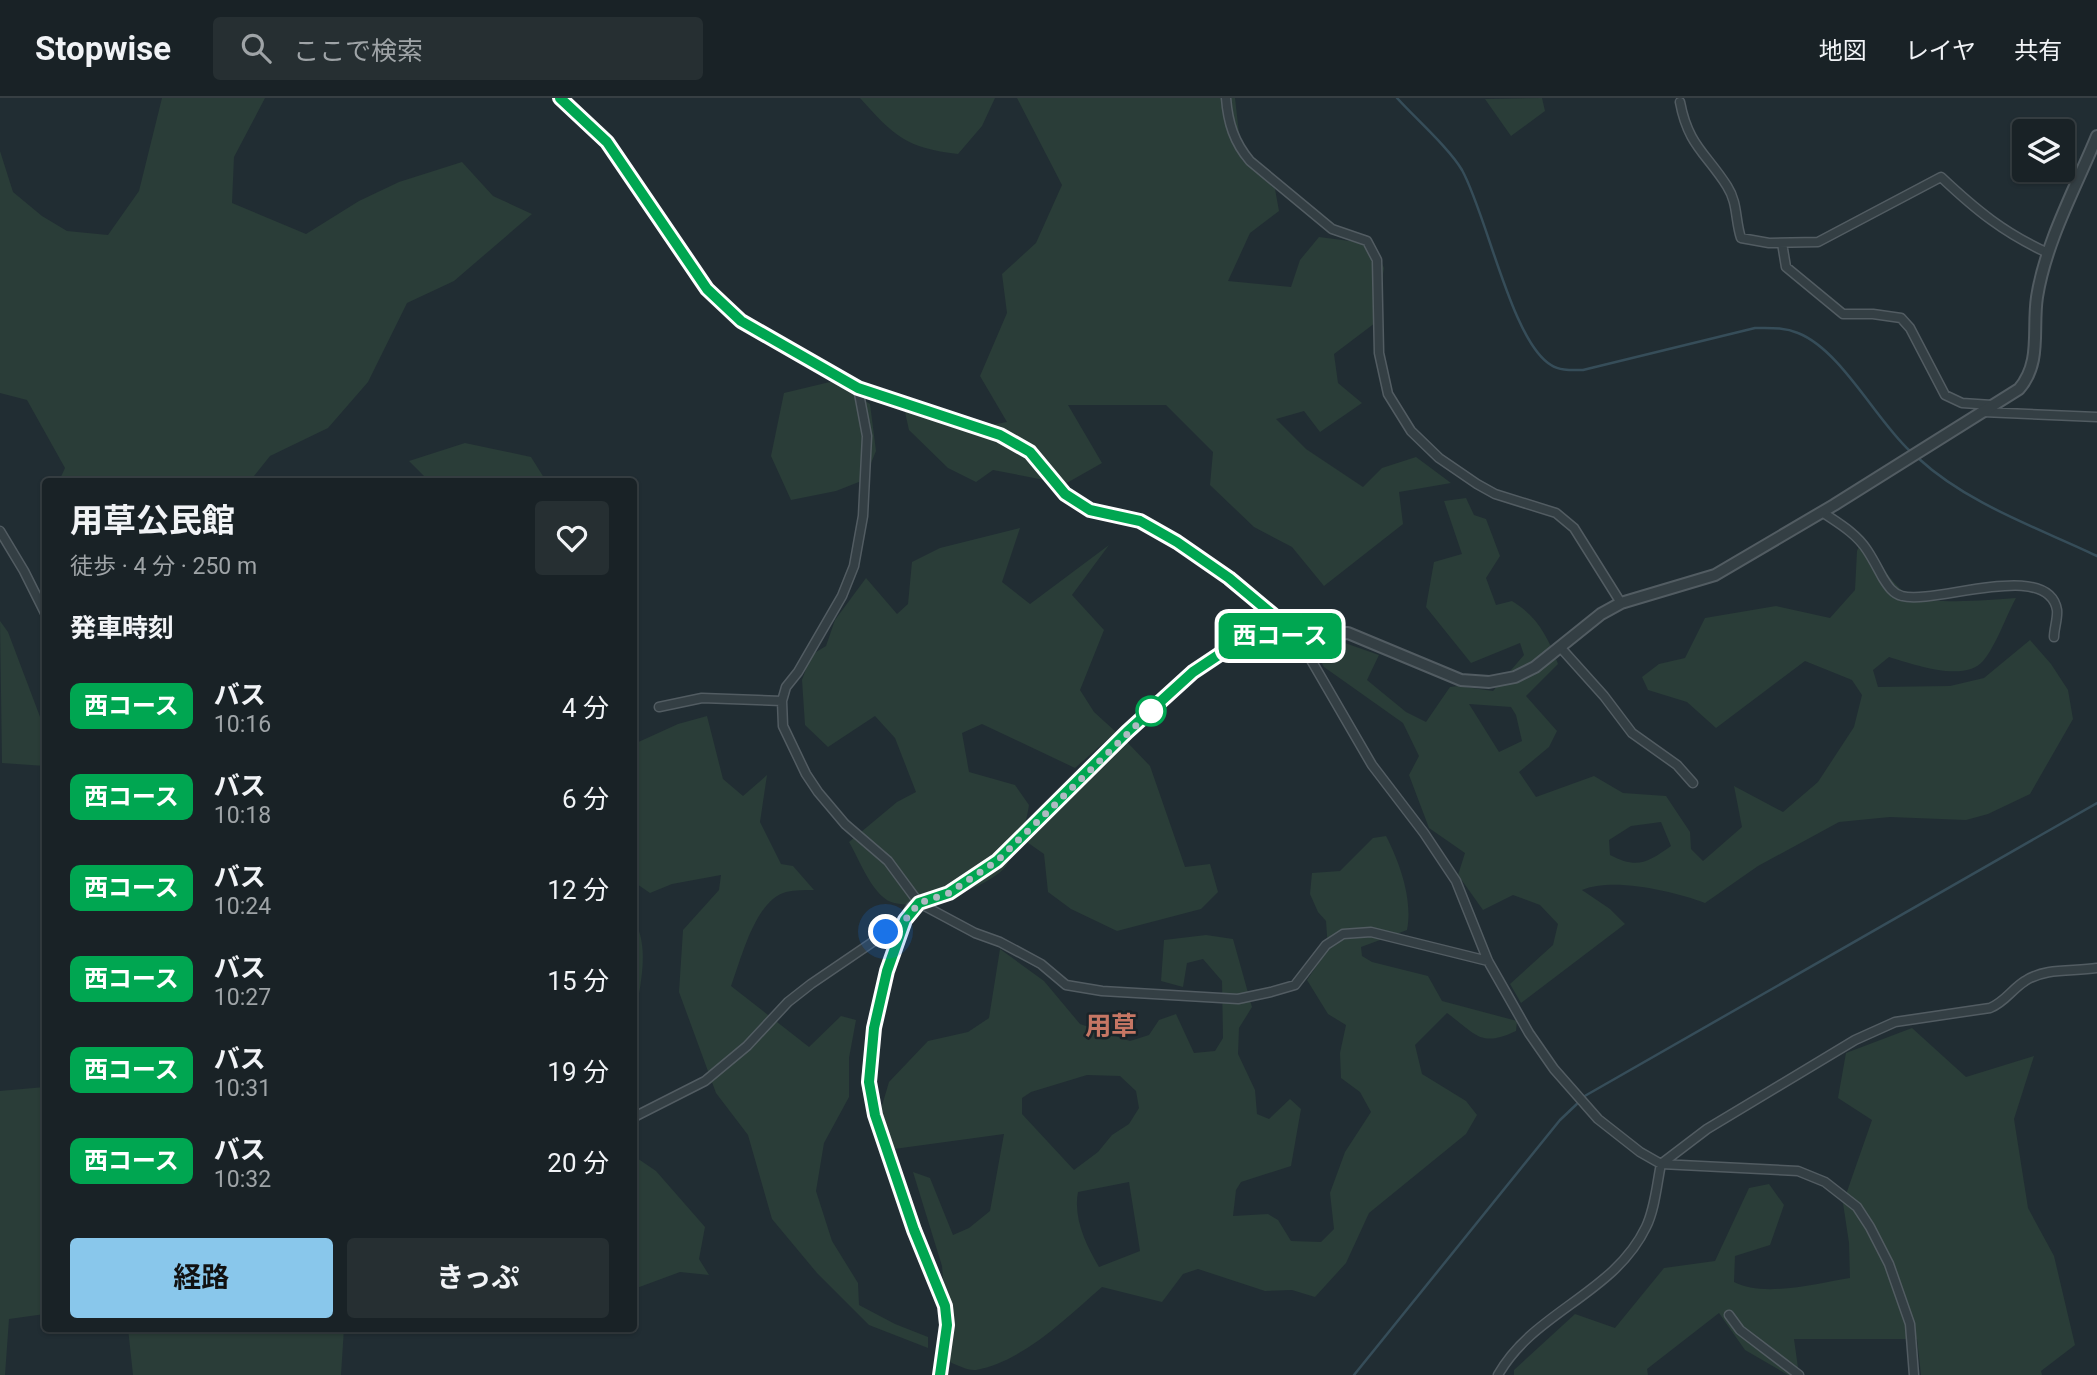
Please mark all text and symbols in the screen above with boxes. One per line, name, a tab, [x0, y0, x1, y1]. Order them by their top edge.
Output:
search box	[213, 17, 703, 80]
text: Stopwise	[35, 29, 171, 68]
icon: search	[237, 29, 275, 67]
text: ここで検索	[293, 36, 423, 66]
text: 地図	[1819, 37, 1867, 65]
text: レイヤ	[1905, 37, 1976, 65]
text: 共有	[2014, 37, 2062, 65]
map controls	[2012, 119, 2075, 182]
button: layers	[2012, 119, 2075, 182]
text: 用草公民館	[70, 501, 235, 540]
button: heart	[535, 501, 609, 575]
text: 徒歩 · 4 分 · 250 m	[70, 553, 257, 580]
text: 発車時刻	[70, 613, 174, 643]
line badge: 西コース	[1231, 613, 1329, 659]
text: 西コース	[1233, 622, 1327, 650]
text: バス	[214, 680, 266, 710]
text: 西コース	[84, 692, 179, 720]
text: 4 分	[562, 693, 609, 723]
unlabelled marker	[1136, 696, 1166, 726]
text: 10:16	[214, 711, 271, 738]
text: バス	[214, 771, 266, 801]
text: 西コース	[84, 783, 179, 811]
text: 6 分	[562, 784, 609, 814]
text: 10:18	[214, 802, 271, 829]
text: バス	[214, 862, 266, 892]
text: 西コース	[84, 874, 179, 902]
text: 12 分	[547, 875, 609, 905]
text: 10:24	[214, 893, 271, 920]
your location	[868, 914, 903, 949]
text: バス	[214, 953, 266, 983]
text: 西コース	[84, 965, 179, 993]
text: 15 分	[547, 966, 609, 996]
text: 10:27	[214, 984, 271, 1011]
district label: 用草	[1085, 1011, 1137, 1041]
text: バス	[214, 1044, 266, 1074]
text: 西コース	[84, 1056, 179, 1084]
text: 19 分	[547, 1057, 609, 1087]
text: 10:31	[214, 1075, 271, 1102]
text: バス	[214, 1135, 266, 1165]
text: 西コース	[84, 1147, 179, 1175]
text: 20 分	[547, 1148, 609, 1178]
text: 10:32	[214, 1166, 271, 1193]
button: 経路	[70, 1238, 333, 1318]
button: きっぷ	[347, 1238, 609, 1318]

